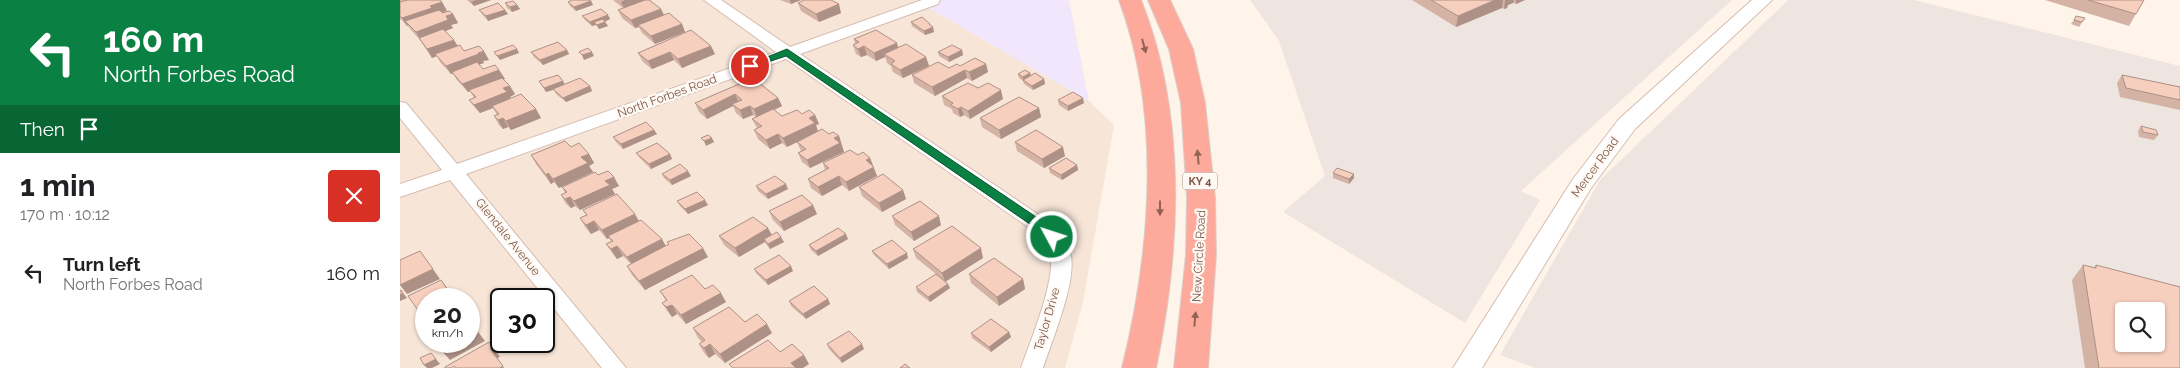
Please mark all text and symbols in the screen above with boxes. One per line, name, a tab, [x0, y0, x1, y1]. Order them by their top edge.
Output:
text: 160 m	[103, 19, 204, 60]
icon: left	[20, 20, 85, 85]
one-way arrow	[1140, 39, 1148, 54]
pin	[729, 45, 771, 87]
icon: arrive	[736, 52, 764, 80]
text: North Forbes Road	[103, 61, 295, 87]
street label: North Forbes Road	[615, 72, 719, 120]
icon: arrive	[75, 115, 103, 143]
text: Then	[20, 118, 65, 140]
street label: Mercer Road	[1569, 134, 1621, 200]
one-way arrow	[1194, 149, 1202, 165]
text: 1 min	[20, 168, 96, 203]
button: close	[328, 170, 380, 222]
road number: KY 4	[1182, 172, 1218, 190]
street label: Glendale Avenue	[473, 196, 543, 278]
one-way arrow	[1156, 200, 1164, 216]
text: 170 m · 10:12	[20, 205, 110, 224]
position arrow	[1025, 210, 1077, 262]
street label: New Circle Road	[1190, 210, 1208, 302]
text: Turn left	[63, 253, 140, 275]
icon: left	[20, 259, 48, 287]
text: 160 m	[326, 262, 380, 284]
text: North Forbes Road	[63, 275, 203, 294]
street label: Taylor Drive	[1031, 286, 1063, 352]
speed limit sign: 30	[490, 288, 555, 353]
text: 20	[433, 299, 462, 329]
map controls	[2115, 302, 2165, 352]
button: search	[2115, 302, 2165, 352]
one-way arrow	[1191, 311, 1199, 327]
text: km/h	[432, 326, 463, 340]

